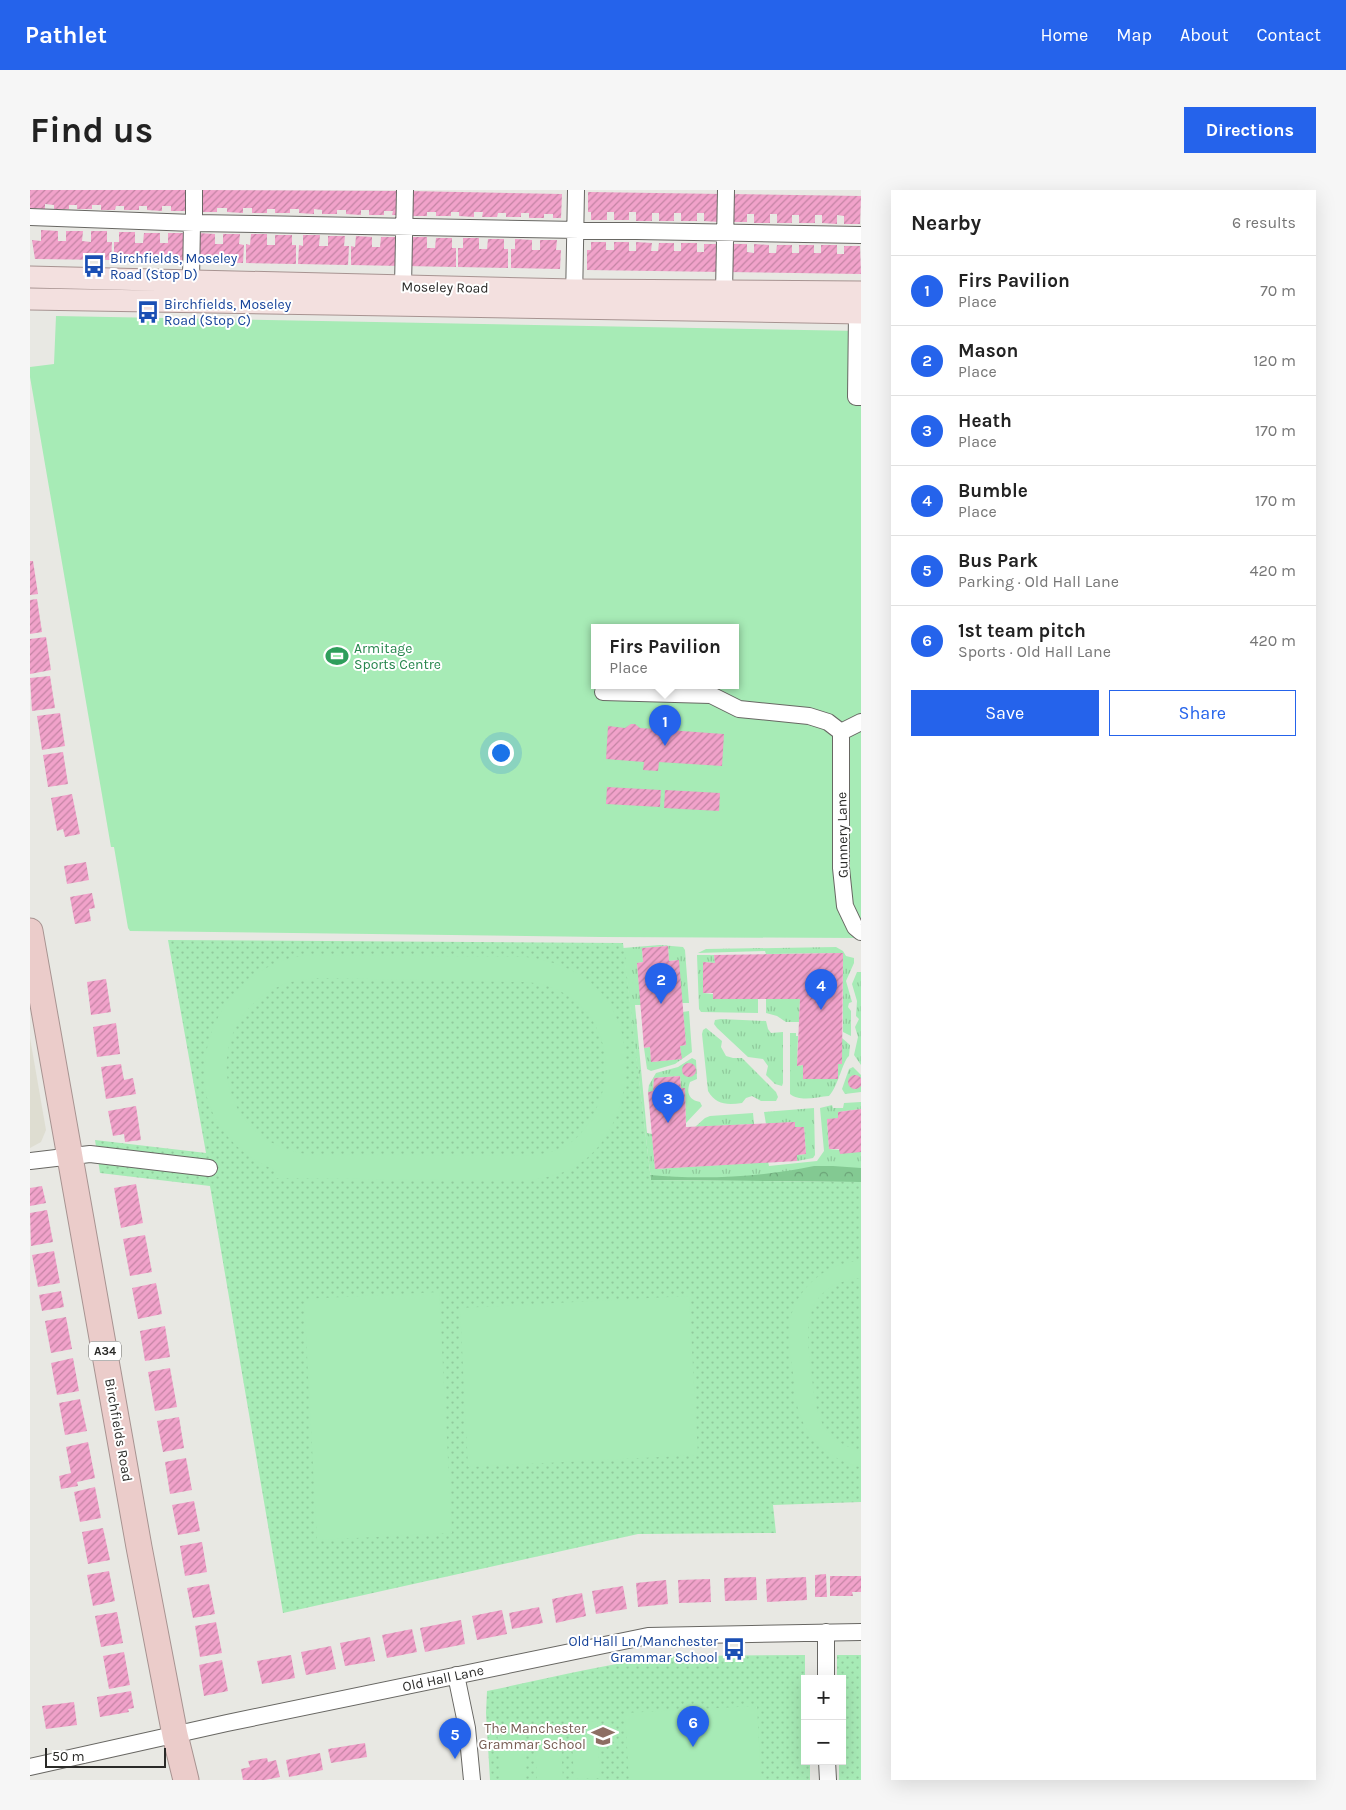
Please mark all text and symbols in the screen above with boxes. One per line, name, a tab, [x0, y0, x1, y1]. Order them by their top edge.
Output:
text: Pathlet	[25, 21, 107, 49]
text: Home	[1040, 24, 1088, 46]
text: Map	[1116, 24, 1152, 46]
text: About	[1180, 24, 1229, 46]
text: Contact	[1257, 24, 1321, 46]
button: Directions	[1184, 107, 1316, 153]
text: Find us	[30, 110, 153, 151]
text: Nearby	[911, 211, 981, 235]
text: 6 results	[1232, 213, 1296, 232]
place label: Birchfields, Moseley Road (Stop D)	[110, 250, 238, 283]
bus stop icon: Birchfields, Moseley Road (Stop D)	[81, 253, 107, 279]
text: Firs Pavilion	[958, 270, 1070, 292]
street label: Moseley Road	[401, 278, 489, 297]
text: 1	[924, 281, 930, 300]
text: 70 m	[1260, 281, 1296, 300]
text: Place	[958, 292, 997, 311]
place label: Birchfields, Moseley Road (Stop C)	[164, 296, 292, 329]
bus stop icon: Birchfields, Moseley Road (Stop C)	[135, 299, 161, 325]
text: Mason	[958, 340, 1018, 362]
text: 2	[922, 351, 932, 370]
text: 120 m	[1253, 351, 1296, 370]
text: Place	[958, 362, 997, 381]
text: Heath	[958, 410, 1012, 432]
text: 3	[922, 421, 932, 440]
text: 170 m	[1255, 421, 1296, 440]
text: Place	[958, 432, 997, 451]
text: Bumble	[958, 480, 1028, 502]
text: 4	[922, 491, 932, 510]
text: 170 m	[1255, 491, 1296, 510]
text: Place	[958, 502, 997, 521]
text: Bus Park	[958, 550, 1038, 572]
text: 5	[922, 561, 932, 580]
text: 420 m	[1250, 561, 1296, 580]
text: Parking · Old Hall Lane	[958, 572, 1119, 591]
text: 1st team pitch	[958, 620, 1086, 642]
popup	[591, 624, 739, 689]
text: 6	[922, 631, 932, 650]
text: 420 m	[1250, 631, 1296, 650]
text: Firs Pavilion	[609, 636, 721, 658]
place label: Armitage Sports Centre	[354, 640, 441, 673]
text: Sports · Old Hall Lane	[958, 642, 1111, 661]
sports icon: Armitage Sports Centre	[324, 643, 350, 669]
text: Place	[609, 658, 648, 677]
button: Save	[911, 690, 1099, 736]
button: Share	[1109, 690, 1296, 736]
pin: 1	[649, 705, 681, 746]
your location	[488, 740, 514, 766]
street label: Gunnery Lane	[833, 792, 852, 878]
pin: 2	[645, 963, 677, 1004]
pin: 4	[805, 969, 837, 1010]
pin: 3	[652, 1082, 684, 1123]
road number: A34	[89, 1342, 121, 1360]
street label: Birchfields Road	[101, 1377, 136, 1483]
place label: Old Hall Ln/Manchester Grammar School	[568, 1633, 719, 1666]
bus stop icon: Old Hall Ln/Manchester Grammar School	[721, 1636, 747, 1662]
street label: Old Hall Lane	[401, 1662, 485, 1695]
map controls	[801, 1675, 846, 1765]
button: +	[801, 1675, 846, 1720]
pin: 6	[677, 1706, 709, 1747]
pin: 5	[439, 1718, 471, 1759]
place label: The Manchester Grammar School	[479, 1720, 587, 1753]
button: −	[801, 1720, 846, 1765]
school or university icon: The Manchester Grammar School	[590, 1723, 616, 1749]
scale bar	[45, 1745, 166, 1768]
text: 50 m	[52, 1748, 85, 1765]

